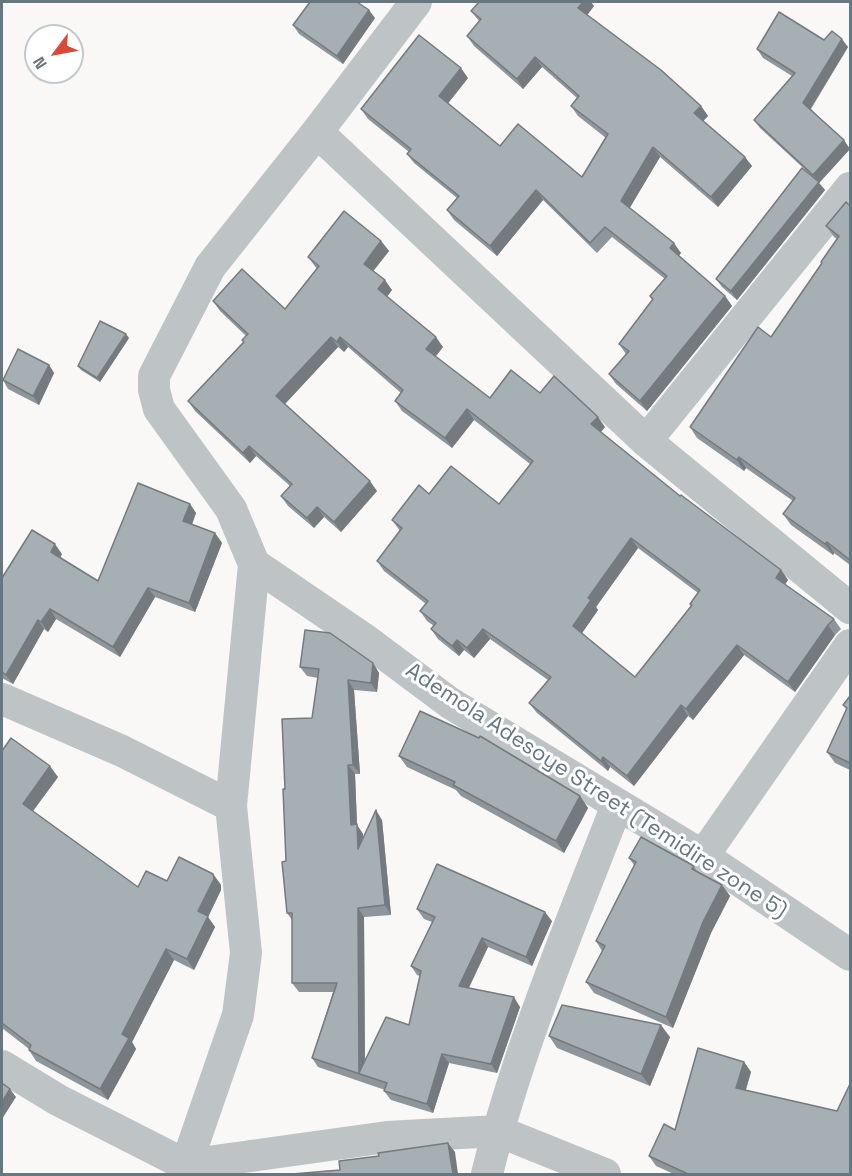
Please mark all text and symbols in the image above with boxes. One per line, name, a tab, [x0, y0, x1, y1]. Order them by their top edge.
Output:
north arrow	[24, 24, 84, 84]
text: N	[28, 53, 52, 73]
street label: Ademola Adesoye Street (Temidire zone 5)	[400, 658, 792, 924]

